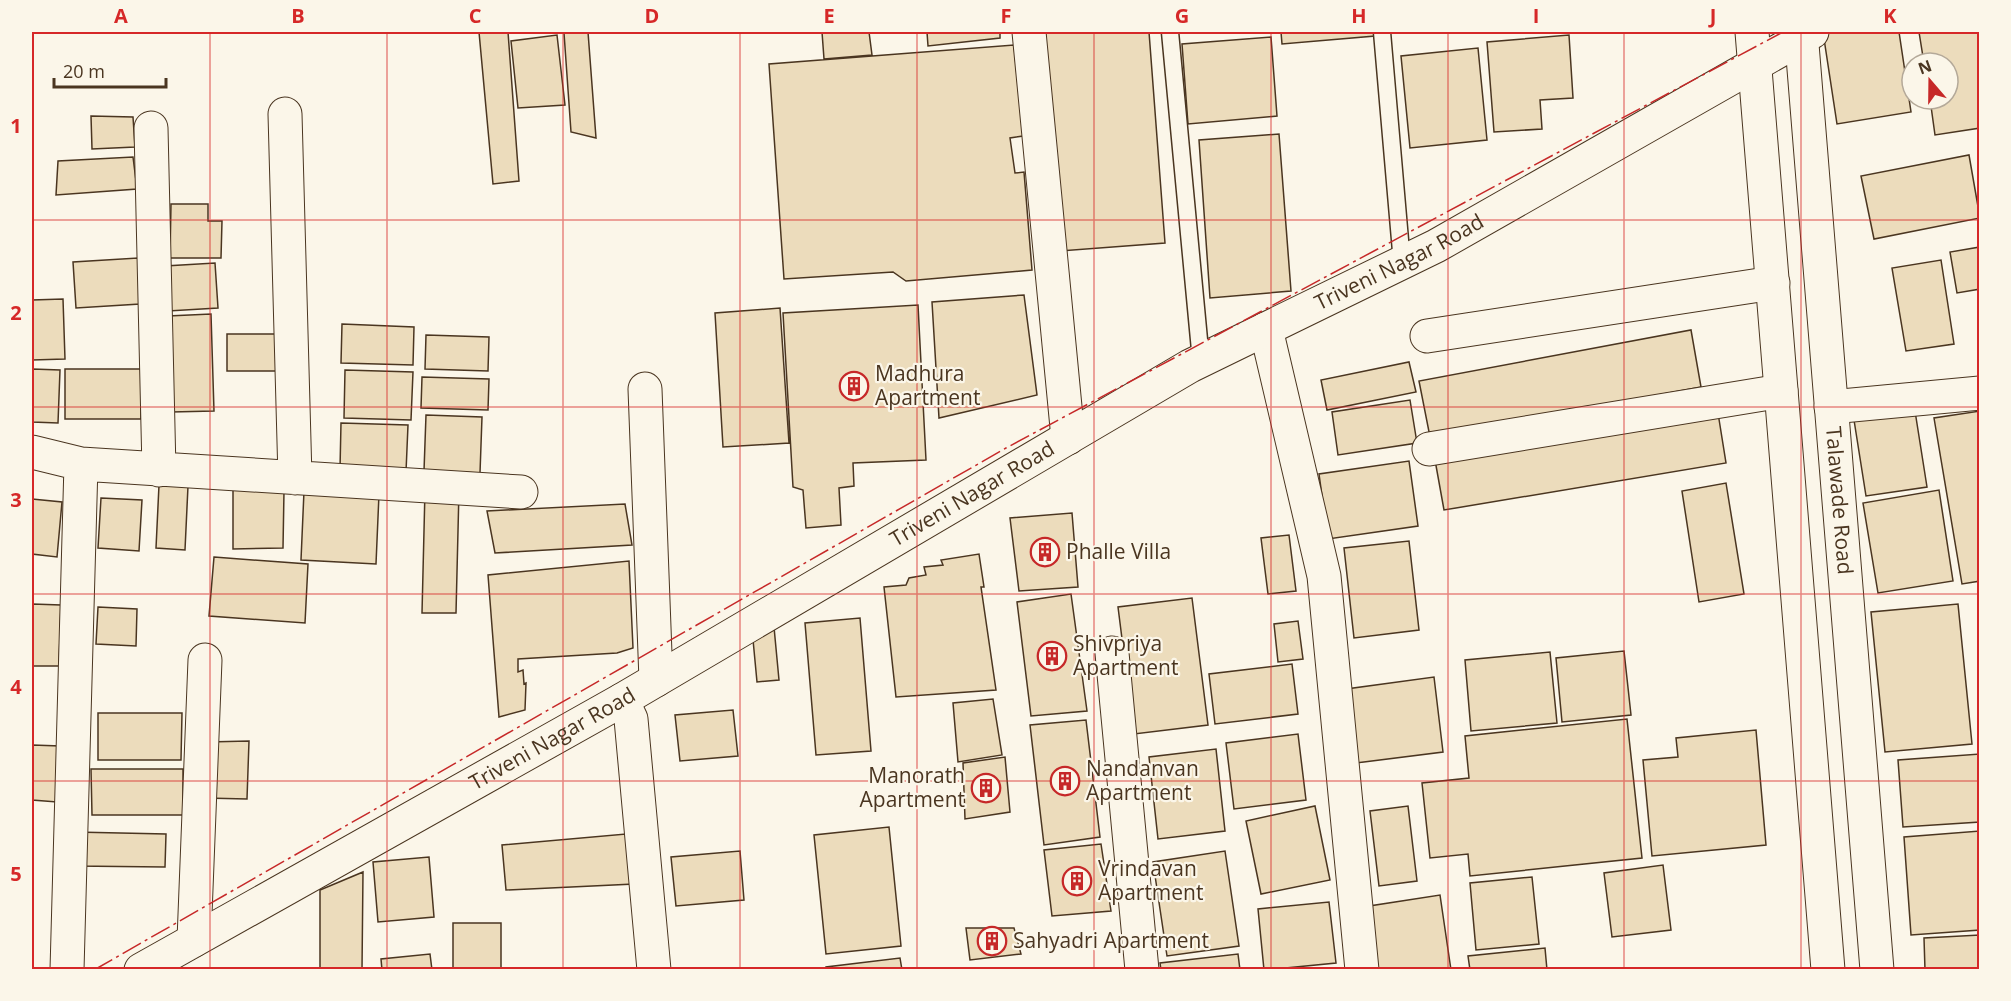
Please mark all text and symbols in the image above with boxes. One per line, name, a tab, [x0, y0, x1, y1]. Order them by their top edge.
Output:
text: A	[114, 2, 128, 29]
text: B	[291, 2, 305, 29]
text: C	[469, 2, 482, 29]
text: D	[645, 2, 659, 29]
text: E	[823, 2, 835, 29]
text: F	[1001, 2, 1011, 29]
text: G	[1175, 2, 1189, 29]
text: H	[1351, 2, 1367, 29]
text: I	[1533, 2, 1539, 29]
text: J	[1708, 2, 1716, 29]
text: K	[1883, 2, 1897, 29]
scale bar	[54, 51, 166, 89]
north arrow	[1900, 51, 1960, 111]
text: N	[1915, 54, 1935, 79]
text: 20 m	[63, 59, 105, 83]
text: 1	[10, 112, 22, 139]
street label: Triveni Nagar Road	[1310, 207, 1488, 316]
text: 2	[10, 299, 22, 326]
place label: Madhura Apartment	[875, 359, 980, 411]
building icon: Madhura Apartment	[838, 370, 870, 402]
street label: Talawade Road	[1820, 425, 1860, 575]
street label: Triveni Nagar Road	[884, 434, 1059, 552]
text: 3	[10, 486, 22, 513]
building icon: Phalle Villa	[1029, 536, 1061, 568]
place label: Phalle Villa	[1066, 537, 1171, 565]
place label: Shivpriya Apartment	[1073, 629, 1178, 681]
building icon: Shivpriya Apartment	[1036, 640, 1068, 672]
text: 4	[10, 673, 22, 700]
street label: Triveni Nagar Road	[464, 680, 640, 796]
place label: Nandanvan Apartment	[1086, 754, 1199, 806]
place label: Manorath Apartment	[860, 761, 965, 813]
building icon: Nandanvan Apartment	[1049, 765, 1081, 797]
building icon: Manorath Apartment	[970, 772, 1002, 804]
place label: Vrindavan Apartment	[1098, 854, 1203, 906]
text: 5	[10, 860, 22, 887]
building icon: Vrindavan Apartment	[1061, 865, 1093, 897]
building icon: Sahyadri Apartment	[976, 925, 1008, 957]
place label: Sahyadri Apartment	[1013, 926, 1209, 954]

